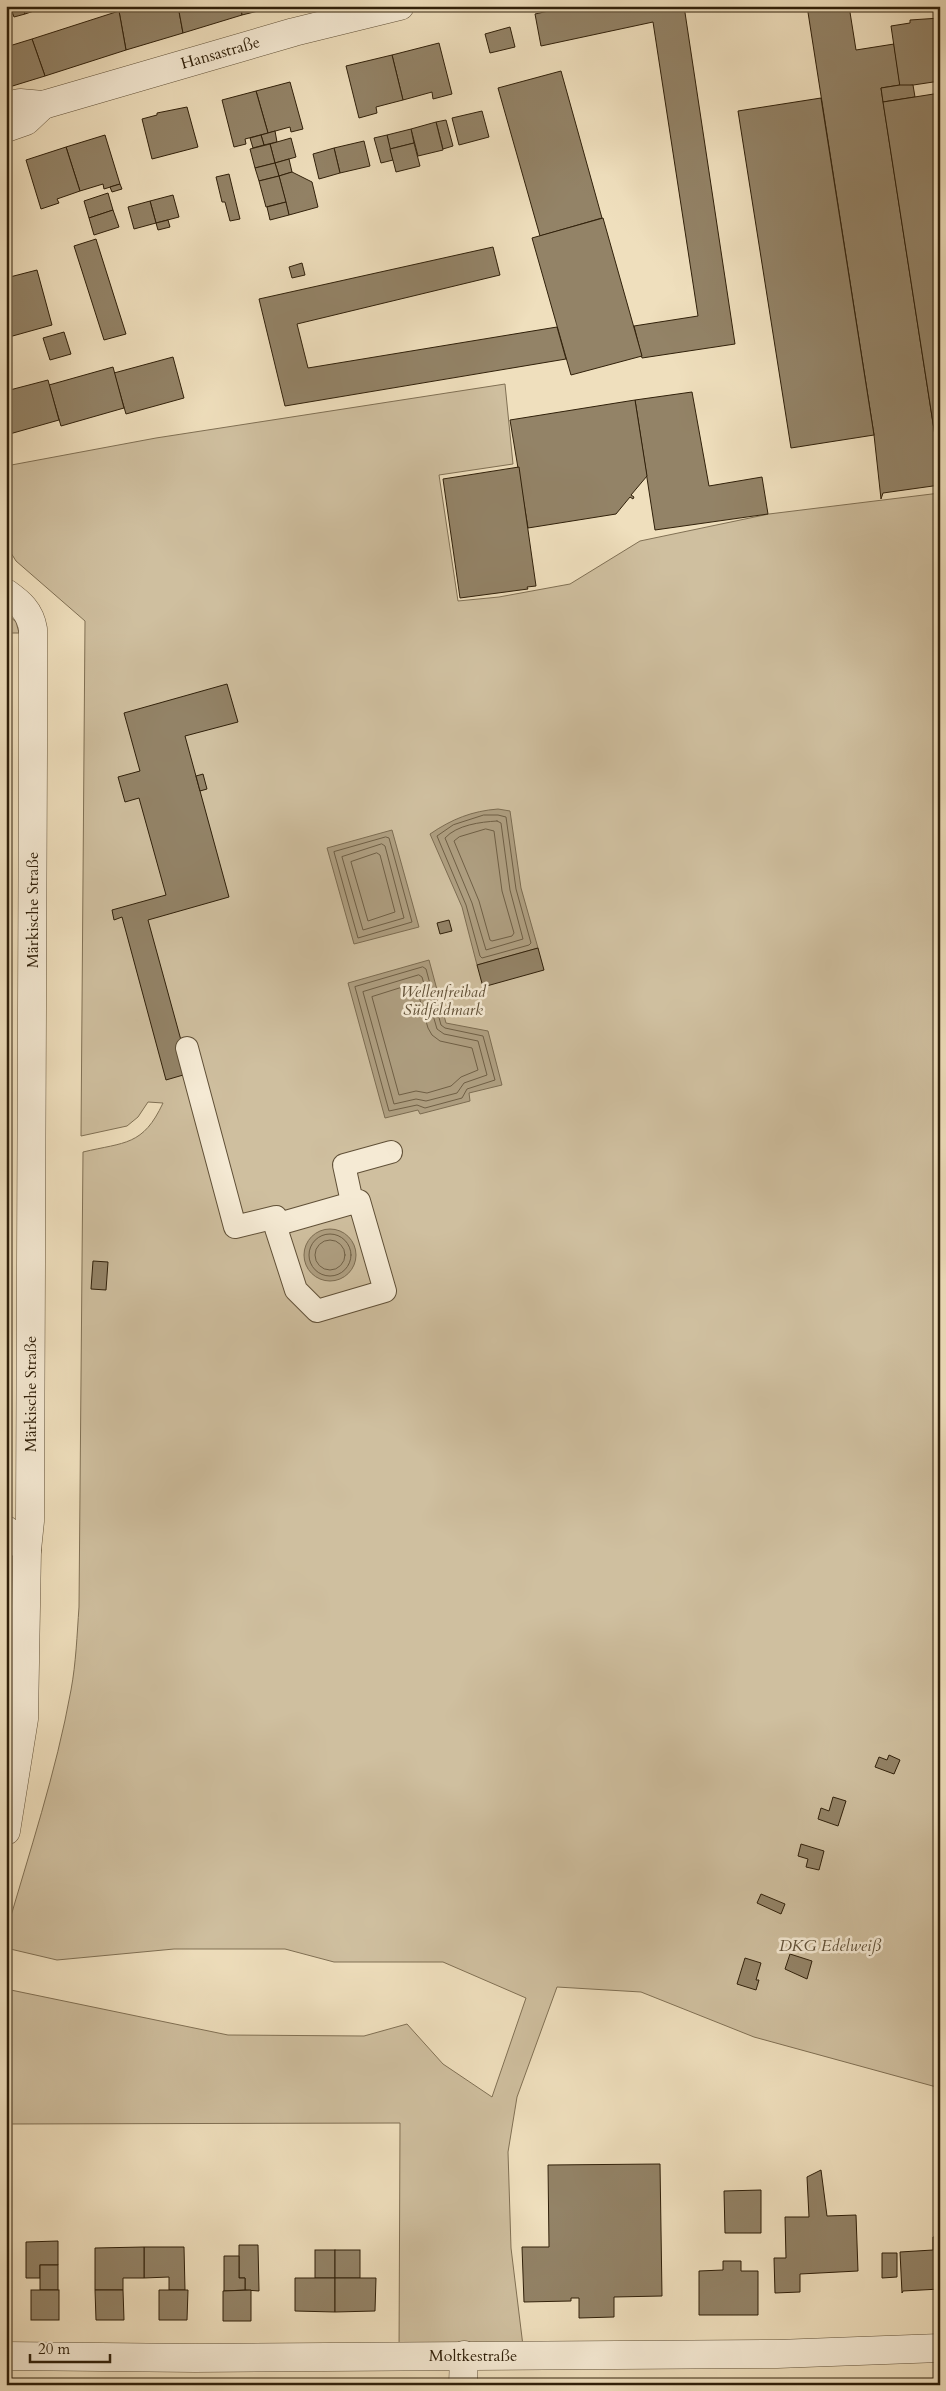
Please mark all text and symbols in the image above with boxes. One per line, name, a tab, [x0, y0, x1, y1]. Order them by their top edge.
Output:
street label: Hansastraße	[178, 31, 263, 75]
street label: Märkische Straße	[22, 852, 44, 968]
park label: Wellenfreibad Südfeldmark	[400, 981, 487, 1021]
street label: Märkische Straße	[20, 1336, 42, 1452]
park label: DKG Edelweiß	[779, 1935, 882, 1957]
scale bar	[30, 2331, 110, 2363]
text: 20 m	[38, 2339, 70, 2359]
street label: Moltkestraße	[429, 2345, 517, 2367]

